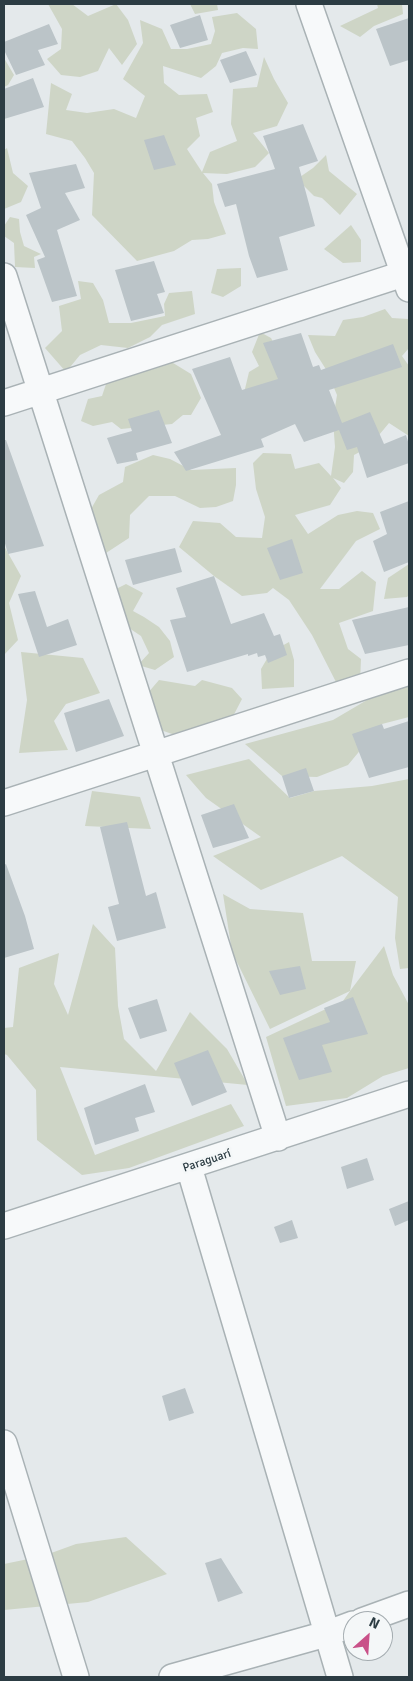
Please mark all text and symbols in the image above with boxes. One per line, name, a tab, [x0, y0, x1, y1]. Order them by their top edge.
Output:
street label: Paraguarí	[181, 1146, 233, 1176]
north arrow	[343, 1611, 393, 1661]
text: N	[366, 1613, 382, 1633]

